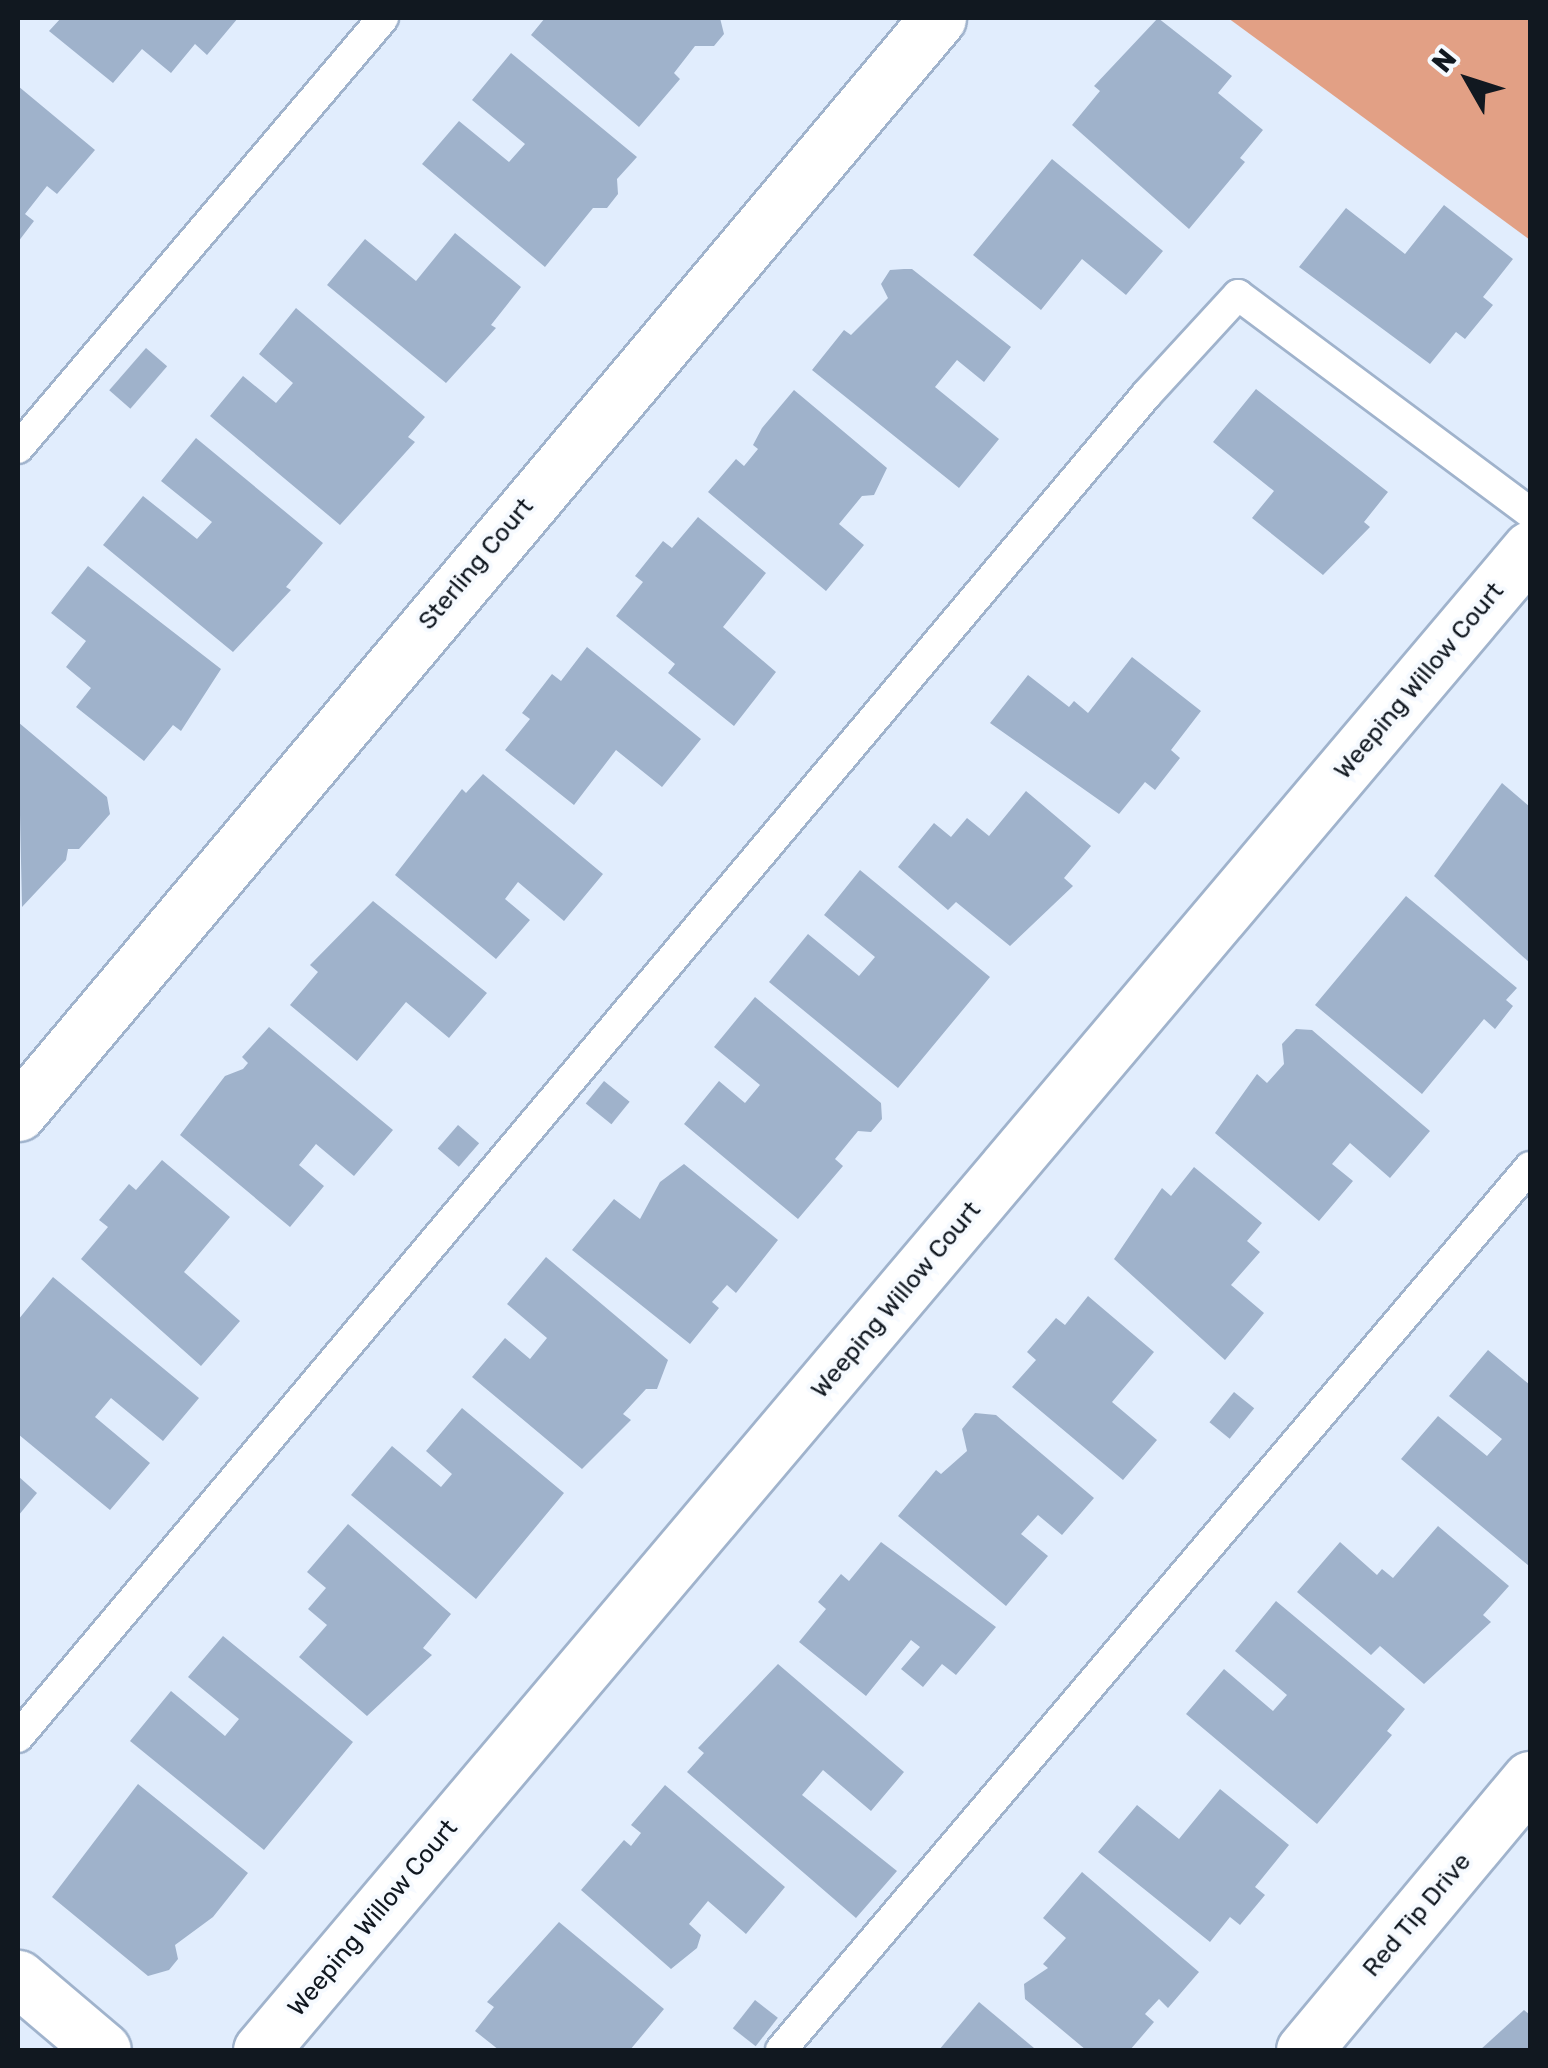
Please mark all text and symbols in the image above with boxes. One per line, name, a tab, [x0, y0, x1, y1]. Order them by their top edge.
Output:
north arrow	[1418, 30, 1518, 130]
text: N	[1425, 43, 1463, 79]
street label: Sterling Court	[412, 492, 540, 636]
street label: Weeping Willow Court	[1328, 576, 1510, 786]
street label: Weeping Willow Court	[805, 1195, 987, 1405]
street label: Weeping Willow Court	[282, 1813, 464, 2023]
street label: Red Tip Drive	[1356, 1847, 1478, 1983]

